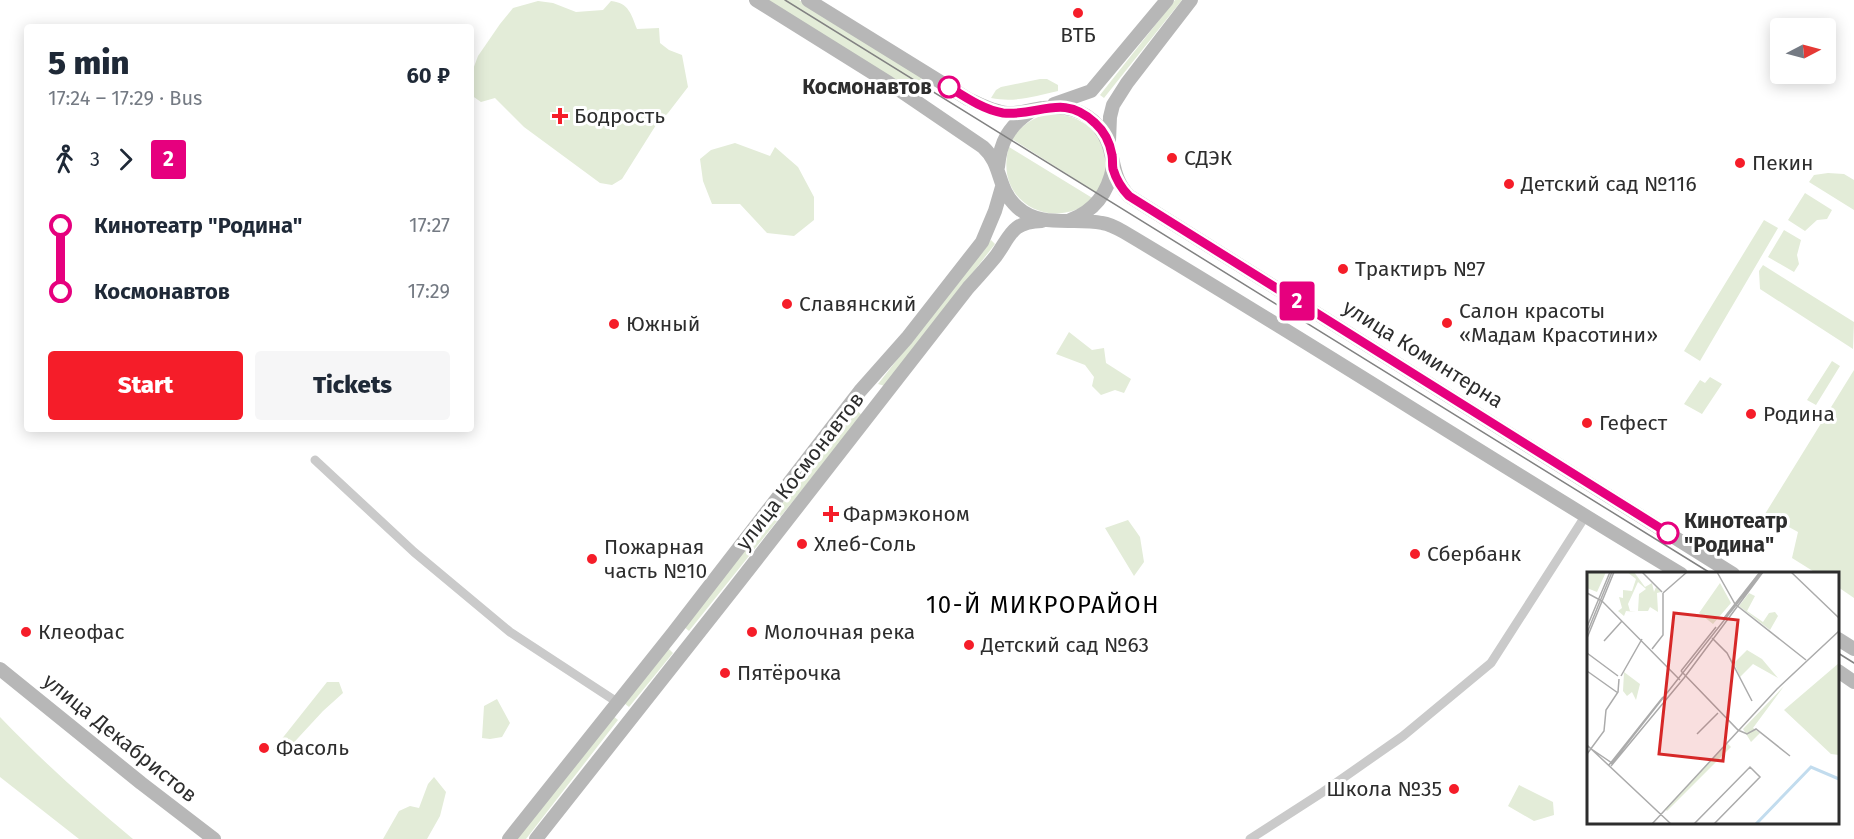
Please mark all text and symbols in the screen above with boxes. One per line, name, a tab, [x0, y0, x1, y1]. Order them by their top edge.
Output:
marker: ВТБ	[1071, 6, 1085, 20]
north arrow	[1770, 18, 1836, 84]
map controls	[1770, 18, 1836, 84]
place label: ВТБ	[1060, 22, 1096, 48]
text: 5 min	[48, 43, 130, 83]
text: 60 ₽	[406, 62, 450, 89]
place label: Космонавтов	[802, 74, 932, 100]
marker: Космонавтов	[938, 76, 960, 98]
text: 17:24 – 17:29 · Bus	[48, 86, 202, 110]
place label: Бодрость	[574, 103, 665, 129]
marker: Бодрость	[551, 107, 569, 125]
icon: walk	[48, 143, 81, 176]
icon: forward	[109, 143, 142, 176]
place label: СДЭК	[1184, 145, 1233, 171]
text: 2	[163, 146, 174, 172]
text: 3	[90, 147, 100, 171]
place label: Пекин	[1752, 150, 1814, 176]
marker: СДЭК	[1165, 151, 1179, 165]
marker: Пекин	[1733, 156, 1747, 170]
place label: Детский сад №116	[1520, 171, 1697, 197]
marker: Детский сад №116	[1502, 177, 1516, 191]
text: Кинотеатр "Родина"	[94, 212, 302, 239]
text: 17:27	[409, 213, 450, 237]
place label: Трактиръ №7	[1355, 256, 1485, 282]
marker: Трактиръ №7	[1336, 262, 1350, 276]
text: Космонавтов	[94, 278, 230, 305]
text: 17:29	[407, 279, 450, 303]
line badge: 2	[1278, 282, 1316, 320]
text: 2	[1292, 288, 1302, 314]
place label: Славянский	[799, 291, 916, 317]
street label: улица Коминтерна	[1338, 294, 1508, 414]
marker: Славянский	[780, 297, 794, 311]
place label: Салон красоты «Мадам Красотини»	[1459, 298, 1658, 348]
place label: Южный	[626, 311, 700, 337]
marker: Салон красоты «Мадам Красотини»	[1440, 316, 1454, 330]
marker: Южный	[607, 317, 621, 331]
button: Start	[48, 351, 243, 420]
button: Tickets	[255, 351, 450, 420]
street label: улица Космонавтов	[730, 387, 870, 555]
place label: Родина	[1763, 401, 1835, 427]
marker: Родина	[1744, 407, 1758, 421]
place label: Гефест	[1599, 410, 1668, 436]
marker: Гефест	[1580, 416, 1594, 430]
place label: Фармэконом	[843, 501, 970, 527]
marker: Фармэконом	[824, 507, 838, 521]
place label: Кинотеатр "Родина"	[1684, 508, 1788, 558]
marker: Кинотеатр "Родина"	[1657, 522, 1679, 544]
place label: Хлеб-Соль	[814, 531, 916, 557]
place label: Пожарная часть №10	[604, 534, 707, 584]
marker: Хлеб-Соль	[795, 537, 809, 551]
place label: Сбербанк	[1427, 541, 1521, 567]
marker: Сбербанк	[1408, 547, 1422, 561]
marker: Пожарная часть №10	[585, 552, 599, 566]
inset map	[1587, 572, 1839, 824]
district label: 10-Й МИКРОРАЙОН	[926, 591, 1160, 619]
place label: Клеофас	[38, 619, 125, 645]
place label: Молочная река	[764, 619, 915, 645]
marker: Клеофас	[19, 625, 33, 639]
marker: Молочная река	[745, 625, 759, 639]
place label: Детский сад №63	[980, 632, 1149, 658]
marker: Детский сад №63	[962, 638, 976, 652]
place label: Пятёрочка	[737, 660, 841, 686]
marker: Пятёрочка	[718, 666, 732, 680]
street label: улица Декабристов	[38, 668, 202, 808]
place label: Фасоль	[276, 735, 349, 761]
marker: Фасоль	[257, 741, 271, 755]
place label: Школа №35	[1326, 776, 1442, 802]
marker: Школа №35	[1447, 782, 1461, 796]

